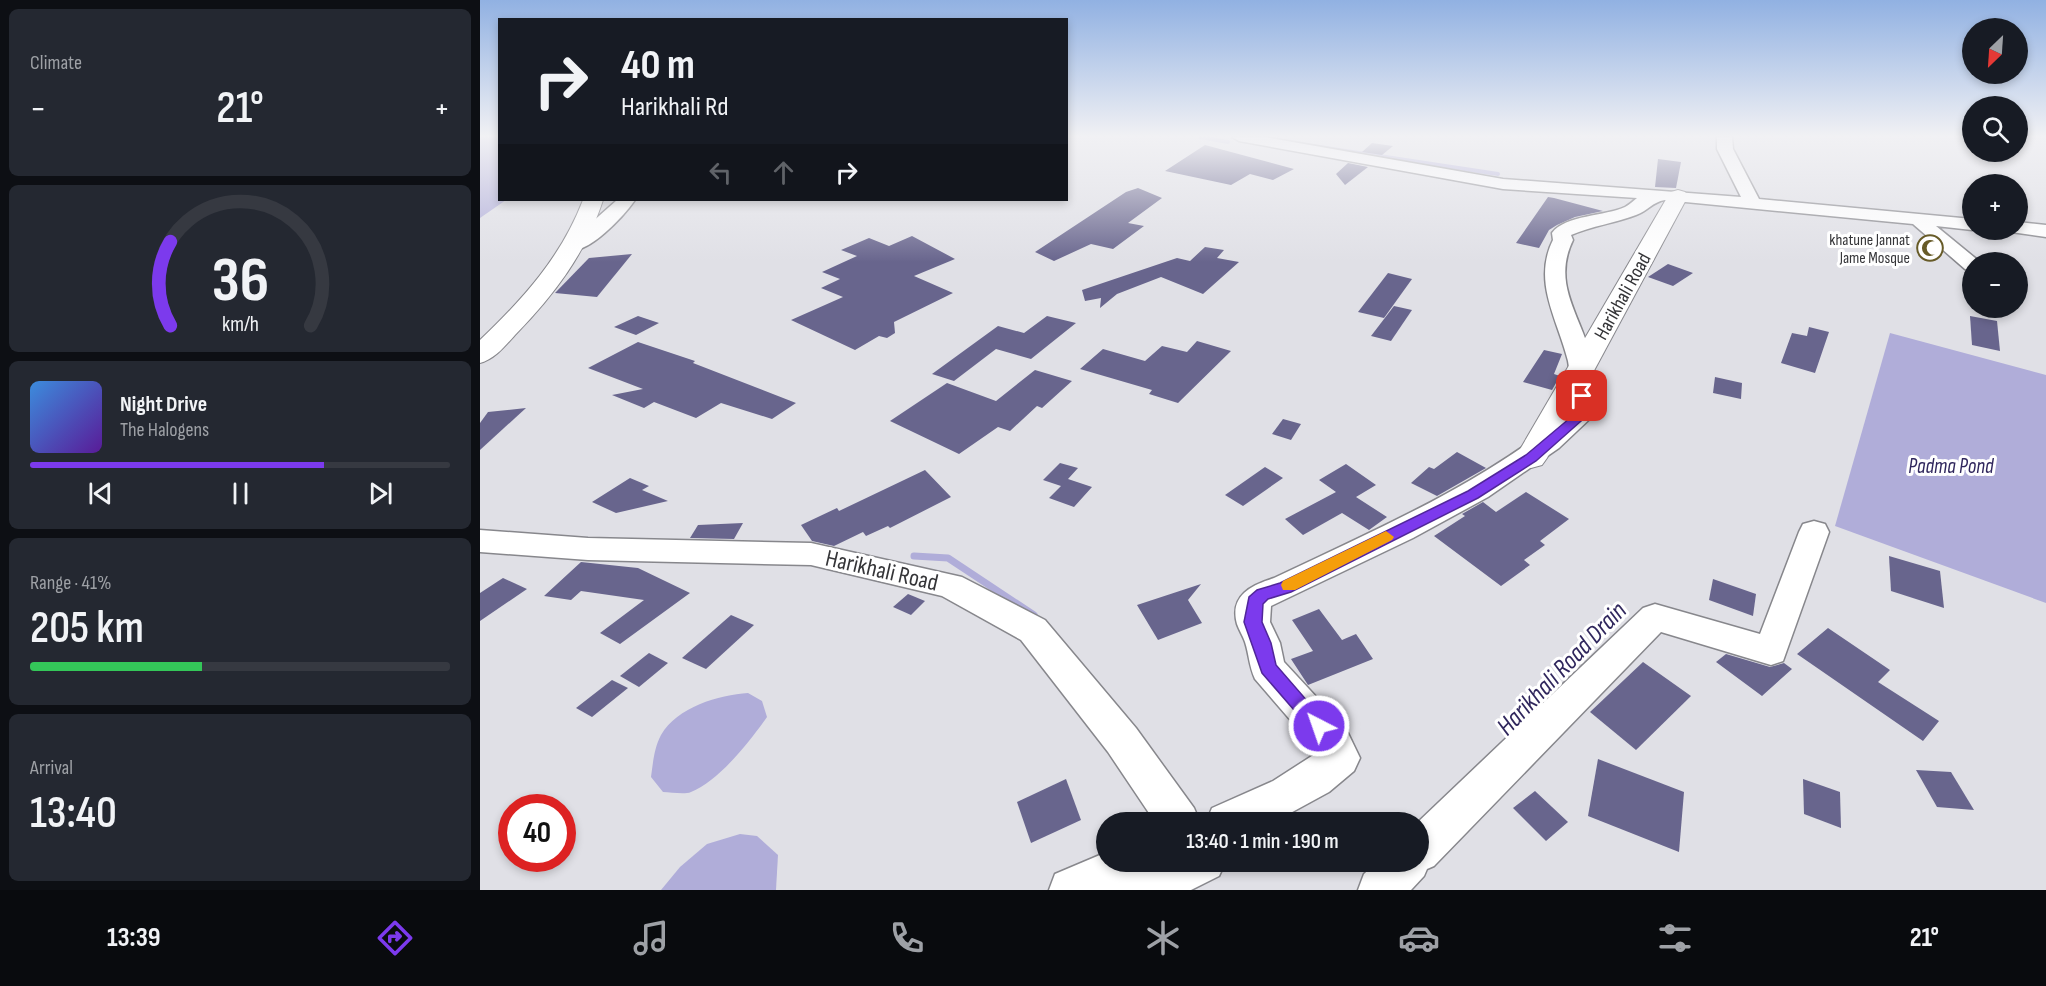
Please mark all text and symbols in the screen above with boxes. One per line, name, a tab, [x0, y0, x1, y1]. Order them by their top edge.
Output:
north arrow	[1962, 18, 2028, 84]
map controls	[1962, 18, 2028, 318]
text: 40 m	[621, 40, 695, 91]
icon: right	[522, 42, 600, 120]
text: Climate	[30, 51, 82, 75]
text: 21°	[216, 81, 264, 136]
text: −	[30, 89, 46, 129]
text: +	[434, 89, 450, 129]
text: Harikhali Rd	[621, 91, 728, 123]
button: search	[1962, 96, 2028, 162]
icon: left	[704, 156, 737, 189]
icon: ahead	[767, 156, 800, 189]
icon: right	[830, 156, 863, 189]
button: +	[1962, 174, 2028, 240]
place label: khatune Jannat Jame Mosque	[1829, 231, 1910, 268]
mosque icon: khatune Jannat Jame Mosque	[1915, 233, 1945, 263]
text: 36	[211, 244, 269, 319]
street label: Harikhali Road	[1589, 249, 1657, 344]
button: −	[1962, 252, 2028, 318]
text: km/h	[221, 312, 259, 337]
pin	[1556, 370, 1607, 421]
icon: arrive	[1565, 379, 1598, 412]
text: Night Drive	[120, 391, 207, 418]
text: The Halogens	[120, 418, 209, 442]
water label: Padma Pond	[1908, 454, 1995, 479]
icon: previous	[84, 477, 117, 510]
icon: pause	[224, 477, 257, 510]
icon: next	[364, 477, 397, 510]
street label: Harikhali Road	[823, 543, 941, 598]
text: Range · 41%	[30, 571, 111, 595]
water label: Harikhali Road Drain	[1491, 596, 1634, 742]
text: 205 km	[30, 601, 144, 656]
position arrow	[1287, 694, 1351, 758]
text: Arrival	[30, 756, 73, 780]
text: 13:40	[30, 786, 117, 841]
speed limit sign: 40	[498, 794, 576, 872]
text: 13:40 · 1 min · 190 m	[1186, 828, 1339, 855]
icon: directions	[374, 917, 416, 959]
icon: music	[630, 917, 672, 959]
icon: phone	[886, 917, 928, 959]
icon: climate	[1142, 917, 1184, 959]
icon: car	[1398, 917, 1440, 959]
icon: filters	[1654, 917, 1696, 959]
text: 13:39	[107, 922, 161, 954]
text: 21°	[1910, 922, 1939, 954]

